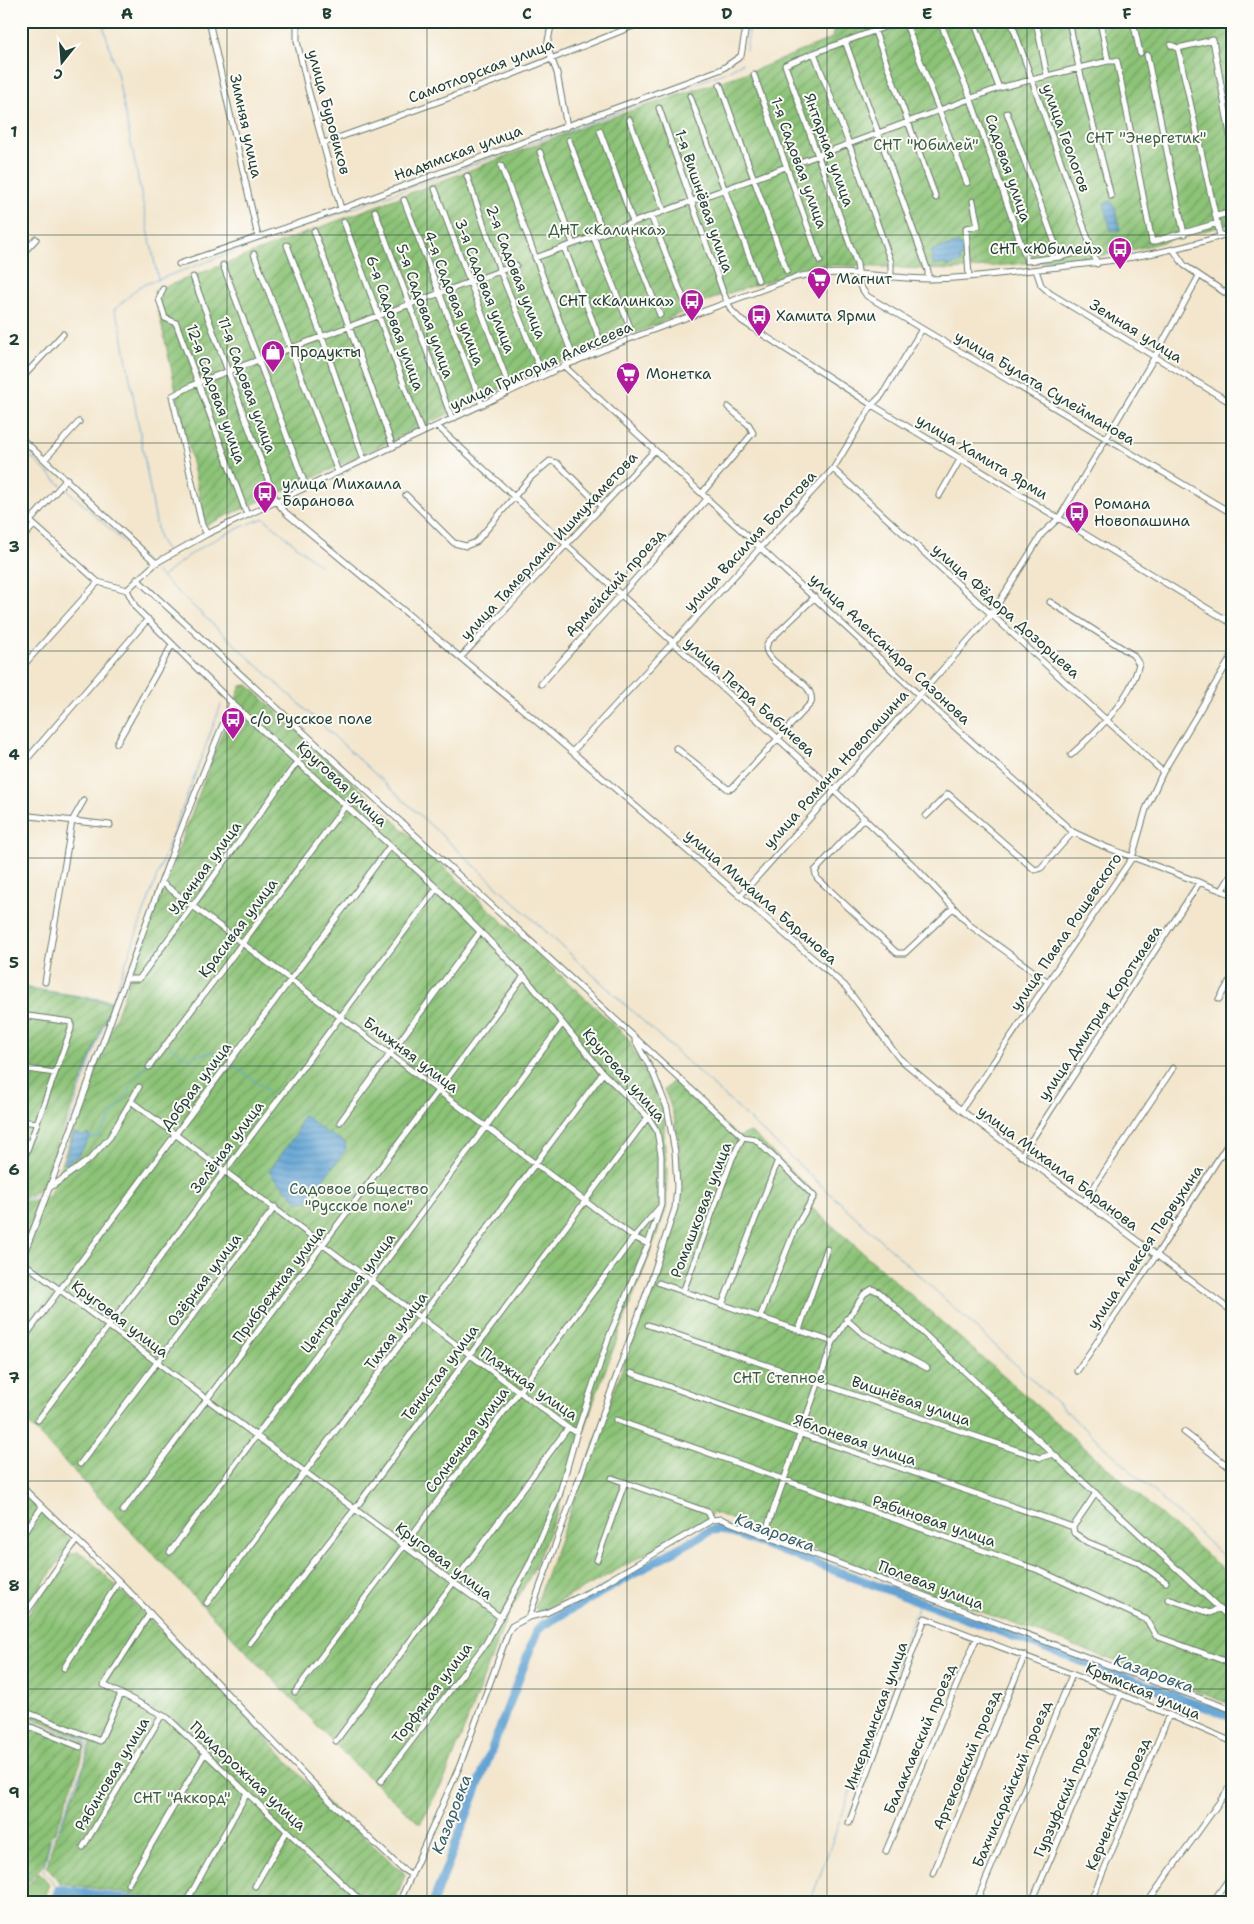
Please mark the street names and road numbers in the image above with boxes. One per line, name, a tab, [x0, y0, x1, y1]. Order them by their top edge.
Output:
street label: Самотлорская улица	[405, 34, 557, 108]
street label: улица Буровиков	[303, 47, 355, 177]
street label: Зимняя улица	[225, 72, 267, 181]
street label: улица Геологов	[1037, 81, 1095, 195]
street label: Янтарная улица	[799, 90, 859, 210]
street label: 1-я Садовая улица	[766, 95, 832, 232]
street label: Садовая улица	[980, 111, 1036, 225]
street label: Надымская улица	[391, 120, 526, 186]
street label: 1-я Вишнёвая улица	[670, 127, 738, 276]
street label: 2-я Садовая улица	[481, 202, 551, 342]
street label: 3-я Садовая улица	[450, 216, 520, 357]
street label: 4-я Садовая улица	[419, 228, 489, 369]
street label: 5-я Садовая улица	[391, 241, 459, 382]
street label: 6-я Садовая улица	[361, 253, 429, 394]
street label: Земная улица	[1086, 294, 1187, 368]
street label: 11-я Садовая улица	[213, 314, 281, 457]
street label: улица Григория Алексеева	[447, 316, 636, 415]
street label: 12-я Садовая улица	[181, 321, 251, 467]
street label: улица Булата Сулейманова	[951, 326, 1140, 450]
street label: улица Хамита Ярми	[912, 410, 1052, 504]
street label: улица Тамерлана Ишмухаметова	[456, 447, 642, 645]
street label: улица Василия Болотова	[679, 466, 821, 616]
street label: Армейский проезд	[561, 524, 670, 642]
street label: улица Фёдора Дозорцева	[928, 539, 1085, 683]
street label: улица Александра Сазонова	[805, 569, 975, 730]
street label: улица Петра Бабичева	[680, 633, 820, 762]
street label: улица Романа Новопашина	[759, 685, 913, 853]
street label: Круговая улица	[292, 737, 392, 832]
street label: Удачная улица	[164, 817, 246, 919]
street label: улица Михаила Баранова	[680, 825, 842, 969]
street label: улица Павла Рощевского	[1006, 849, 1126, 1015]
street label: Красивая улица	[194, 874, 282, 982]
street label: улица Дмитрия Коротчаева	[1034, 921, 1167, 1105]
street label: Ближняя улица	[359, 1013, 463, 1098]
street label: Круговая улица	[578, 1024, 670, 1126]
street label: Добрая улица	[156, 1037, 236, 1134]
street label: Зелёная улица	[186, 1096, 269, 1197]
street label: улица Михаила Баранова	[974, 1101, 1143, 1235]
street label: Ромашковая улица	[666, 1139, 736, 1281]
street label: улица Алексея Первухина	[1083, 1160, 1208, 1333]
street label: Прибрежная улица	[228, 1221, 330, 1347]
street label: Центральная улица	[296, 1228, 400, 1357]
street label: Озёрная улица	[162, 1229, 246, 1331]
street label: Круговая улица	[67, 1276, 173, 1363]
street label: Тихая улица	[360, 1287, 432, 1374]
street label: Тенистая улица	[397, 1320, 483, 1426]
street label: Пляжная улица	[476, 1343, 582, 1425]
street label: Вишнёвая улица	[849, 1371, 974, 1431]
street label: Солнечная улица	[421, 1382, 514, 1497]
street label: Яблоневая улица	[791, 1410, 920, 1471]
street label: Рябиновая улица	[870, 1490, 999, 1552]
street label: Круговая улица	[391, 1518, 497, 1605]
street label: Полевая улица	[875, 1556, 987, 1615]
street label: Торфяная улица	[387, 1638, 477, 1748]
street label: Инкерманская улица	[840, 1638, 912, 1793]
street label: Крымская улица	[1082, 1658, 1204, 1725]
street label: Балаклавский проезд	[879, 1660, 961, 1817]
street label: Артековский проезд	[928, 1687, 1006, 1833]
street label: Бахчисарайский проезд	[968, 1697, 1056, 1871]
street label: Рябиновая улица	[70, 1713, 154, 1835]
street label: Придорожная улица	[186, 1717, 311, 1836]
street label: Гурзуфский проезд	[1029, 1721, 1103, 1860]
street label: Керченский проезд	[1081, 1734, 1155, 1873]

